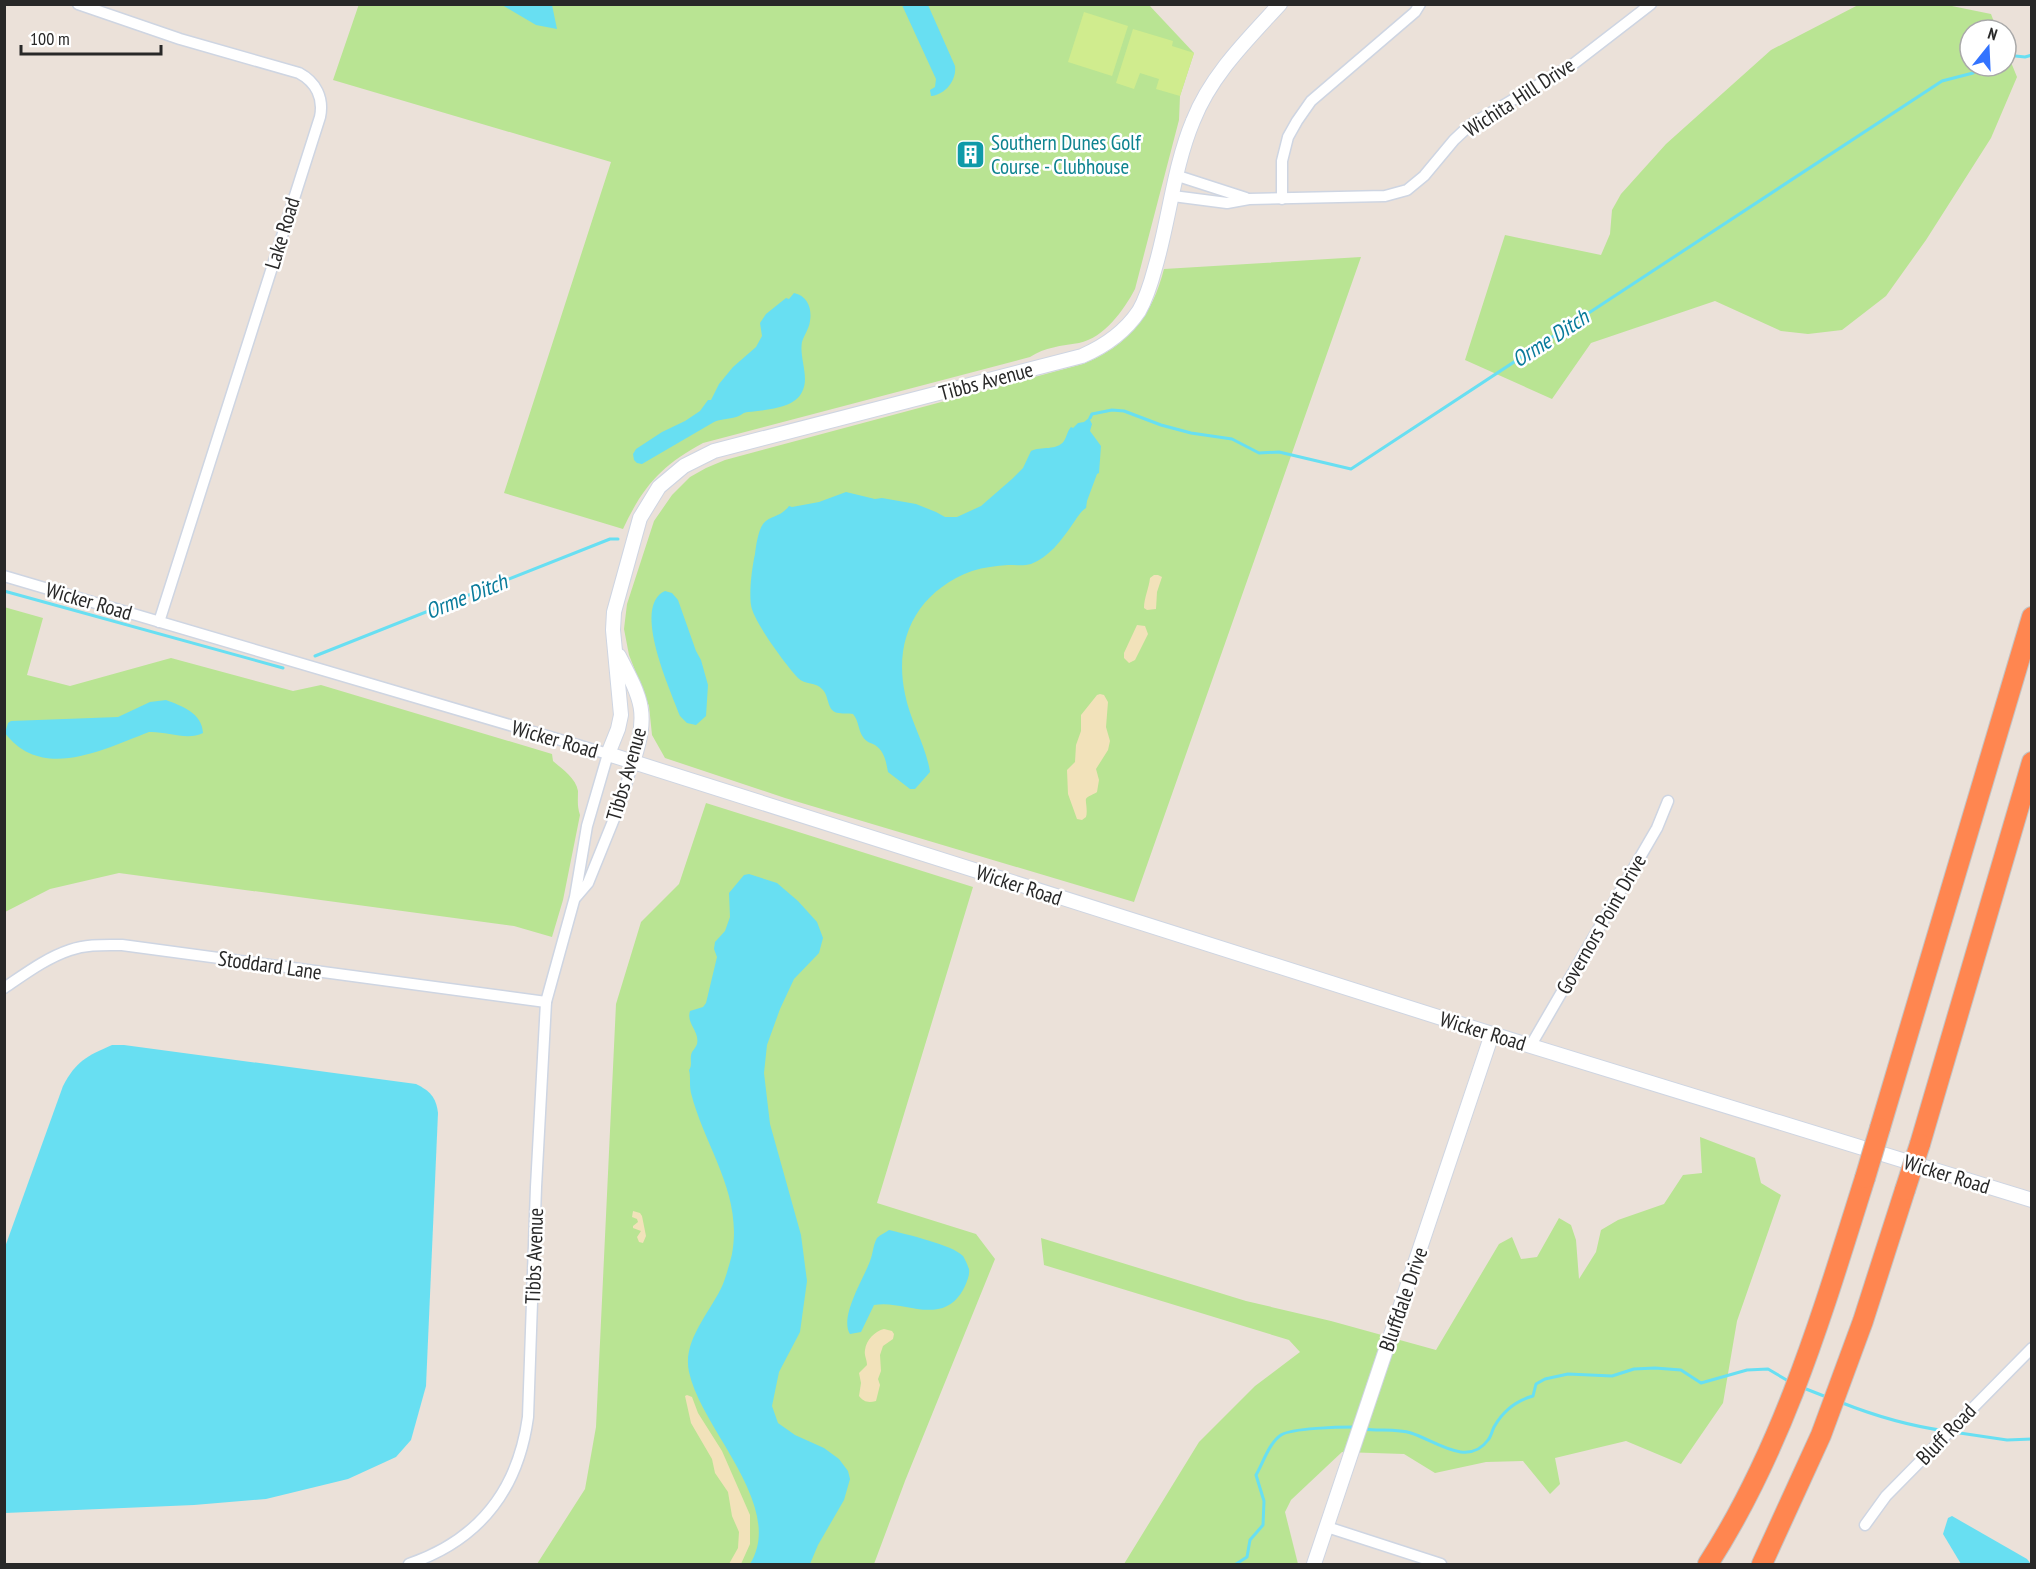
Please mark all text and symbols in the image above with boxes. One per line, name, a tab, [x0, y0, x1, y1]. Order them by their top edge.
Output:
scale bar	[21, 18, 160, 56]
north arrow	[1958, 18, 2018, 78]
text: N	[1985, 23, 2000, 45]
text: 100 m	[30, 27, 70, 50]
street label: Wichita Hill Drive	[1458, 51, 1580, 143]
place label: Southern Dunes Golf Course - Clubhouse	[991, 129, 1141, 180]
building icon: Southern Dunes Golf Course - Clubhouse	[954, 138, 986, 170]
street label: Lake Road	[258, 194, 306, 272]
water label: Orme Ditch	[1506, 302, 1595, 373]
street label: Tibbs Avenue	[936, 356, 1036, 406]
water label: Orme Ditch	[421, 566, 512, 625]
street label: Wicker Road	[43, 576, 135, 626]
street label: Wicker Road	[509, 714, 601, 764]
street label: Tibbs Avenue	[600, 724, 652, 824]
street label: Governors Point Drive	[1550, 849, 1652, 999]
street label: Wicker Road	[973, 858, 1065, 912]
street label: Stoddard Lane	[216, 944, 324, 986]
street label: Wicker Road	[1437, 1005, 1529, 1057]
street label: Wicker Road	[1901, 1148, 1993, 1200]
street label: Tibbs Avenue	[519, 1207, 549, 1305]
street label: Bluffdale Drive	[1373, 1243, 1433, 1355]
street label: Bluff Road	[1910, 1398, 1982, 1470]

